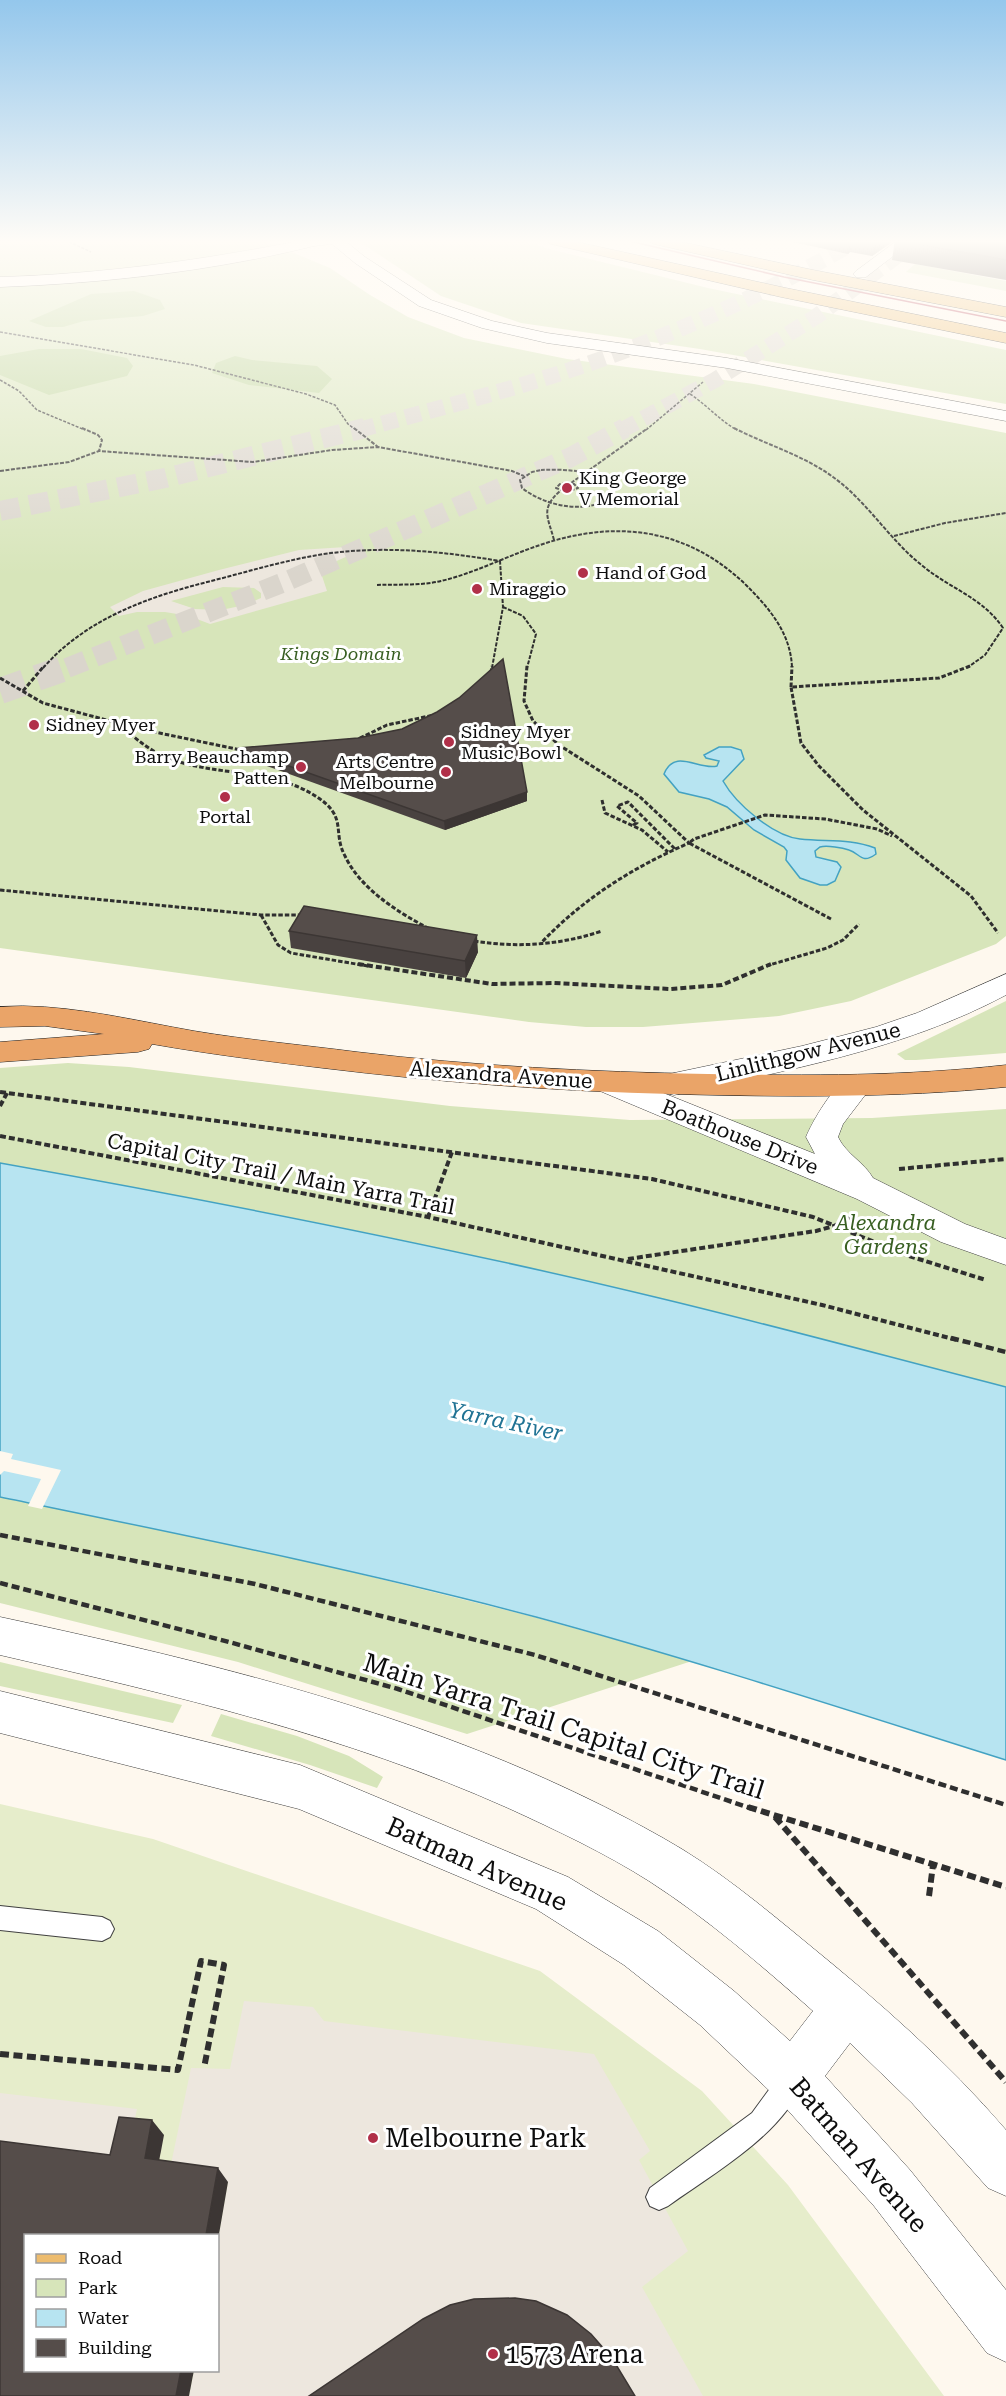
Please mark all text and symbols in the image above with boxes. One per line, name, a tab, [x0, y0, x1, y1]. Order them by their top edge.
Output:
place label: King George V Memorial	[579, 467, 687, 509]
marker: King George V Memorial	[560, 481, 574, 495]
place label: Hand of God	[595, 562, 707, 583]
marker: Hand of God	[576, 566, 590, 580]
place label: Miraggio	[489, 578, 566, 599]
marker: Miraggio	[470, 582, 484, 596]
park label: Kings Domain	[279, 643, 402, 664]
place label: Sidney Myer	[46, 714, 156, 735]
marker: Sidney Myer	[27, 718, 41, 732]
place label: Sidney Myer Music Bowl	[461, 721, 571, 763]
marker: Sidney Myer Music Bowl	[442, 735, 456, 749]
place label: Barry Beauchamp Patten	[134, 746, 289, 788]
place label: Arts Centre Melbourne	[336, 751, 434, 793]
marker: Barry Beauchamp Patten	[294, 760, 308, 774]
marker: Arts Centre Melbourne	[439, 765, 453, 779]
marker: Portal	[218, 790, 232, 804]
place label: Portal	[199, 806, 251, 827]
street label: Linlithgow Avenue	[713, 1017, 903, 1087]
street label: Alexandra Avenue	[409, 1057, 593, 1093]
street label: Boathouse Drive	[658, 1095, 822, 1179]
street label: Capital City Trail / Main Yarra Trail	[105, 1129, 457, 1220]
park label: Alexandra Gardens	[834, 1211, 936, 1259]
water label: Yarra River	[446, 1397, 565, 1446]
street label: Main Yarra Trail Capital City Trail	[360, 1647, 768, 1805]
street label: Batman Avenue	[382, 1811, 572, 1917]
street label: Batman Avenue	[784, 2072, 934, 2238]
place label: Melbourne Park	[385, 2123, 586, 2153]
marker: Melbourne Park	[366, 2131, 380, 2145]
legend	[24, 2234, 219, 2372]
text: Road	[78, 2247, 123, 2268]
text: Park	[78, 2277, 118, 2298]
text: Water	[78, 2307, 129, 2328]
text: Building	[78, 2337, 152, 2358]
place label: 1573 Arena	[505, 2339, 644, 2369]
marker: 1573 Arena	[486, 2347, 500, 2361]

